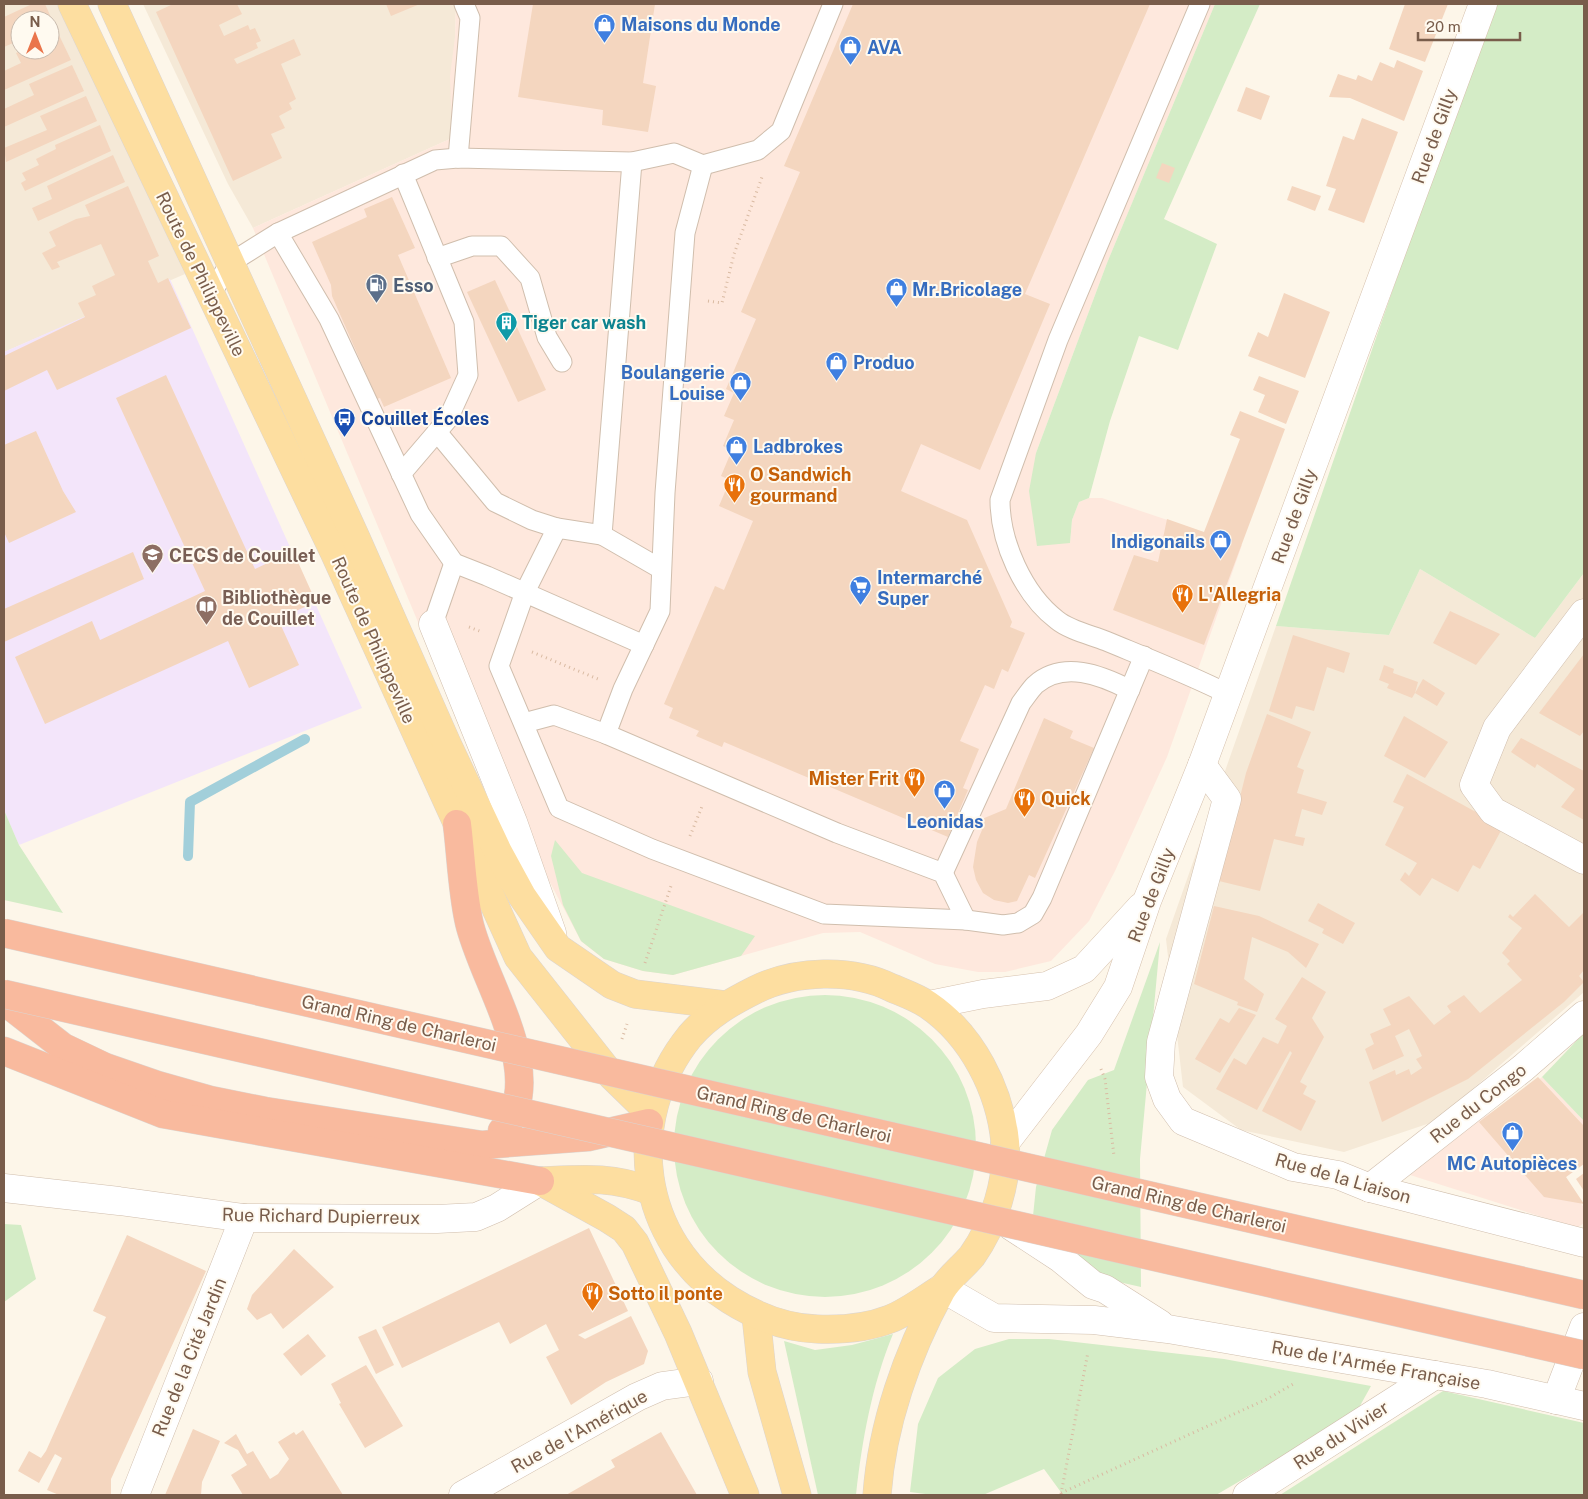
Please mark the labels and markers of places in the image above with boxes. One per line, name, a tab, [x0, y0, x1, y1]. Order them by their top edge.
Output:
shop icon: Maisons du Monde	[593, 12, 617, 43]
place label: Maisons du Monde	[621, 14, 781, 35]
shop icon: AVA	[839, 35, 863, 66]
place label: AVA	[867, 37, 902, 58]
fuel station icon: Esso	[365, 273, 389, 304]
place label: Esso	[393, 275, 434, 296]
shop icon: Mr.Bricolage	[884, 277, 908, 308]
place label: Mr.Bricolage	[912, 279, 1022, 300]
building icon: Tiger car wash	[494, 310, 518, 341]
place label: Tiger car wash	[522, 312, 646, 333]
shop icon: Produo	[825, 350, 849, 381]
place label: Produo	[853, 352, 915, 373]
place label: Boulangerie Louise	[621, 362, 725, 404]
shop icon: Boulangerie Louise	[729, 370, 753, 401]
bus stop icon: Couillet Écoles	[333, 406, 357, 437]
place label: Couillet Écoles	[361, 407, 489, 429]
shop icon: Ladbrokes	[725, 434, 749, 465]
place label: Ladbrokes	[753, 436, 843, 457]
place label: O Sandwich gourmand	[750, 464, 851, 506]
restaurant icon: O Sandwich gourmand	[722, 472, 746, 503]
shop icon: Indigonails	[1209, 529, 1233, 560]
place label: Indigonails	[1111, 531, 1205, 552]
school or university icon: CECS de Couillet	[141, 543, 165, 574]
place label: CECS de Couillet	[169, 545, 315, 566]
place label: Intermarché Super	[877, 567, 982, 609]
supermarket icon: Intermarché Super	[849, 575, 873, 606]
restaurant icon: L'Allegria	[1170, 582, 1194, 613]
place label: L'Allegria	[1198, 584, 1281, 605]
place label: Bibliothèque de Couillet	[222, 587, 331, 629]
library icon: Bibliothèque de Couillet	[194, 595, 218, 626]
restaurant icon: Mister Frit	[903, 766, 927, 797]
place label: Mister Frit	[808, 768, 899, 789]
shop icon: Leonidas	[933, 779, 957, 810]
restaurant icon: Quick	[1013, 786, 1037, 817]
place label: Quick	[1041, 788, 1091, 809]
place label: Leonidas	[907, 811, 984, 832]
shop icon: MC Autopièces	[1500, 1121, 1524, 1152]
place label: MC Autopièces	[1447, 1153, 1577, 1174]
restaurant icon: Sotto il ponte	[580, 1281, 604, 1312]
place label: Sotto il ponte	[608, 1283, 723, 1304]

